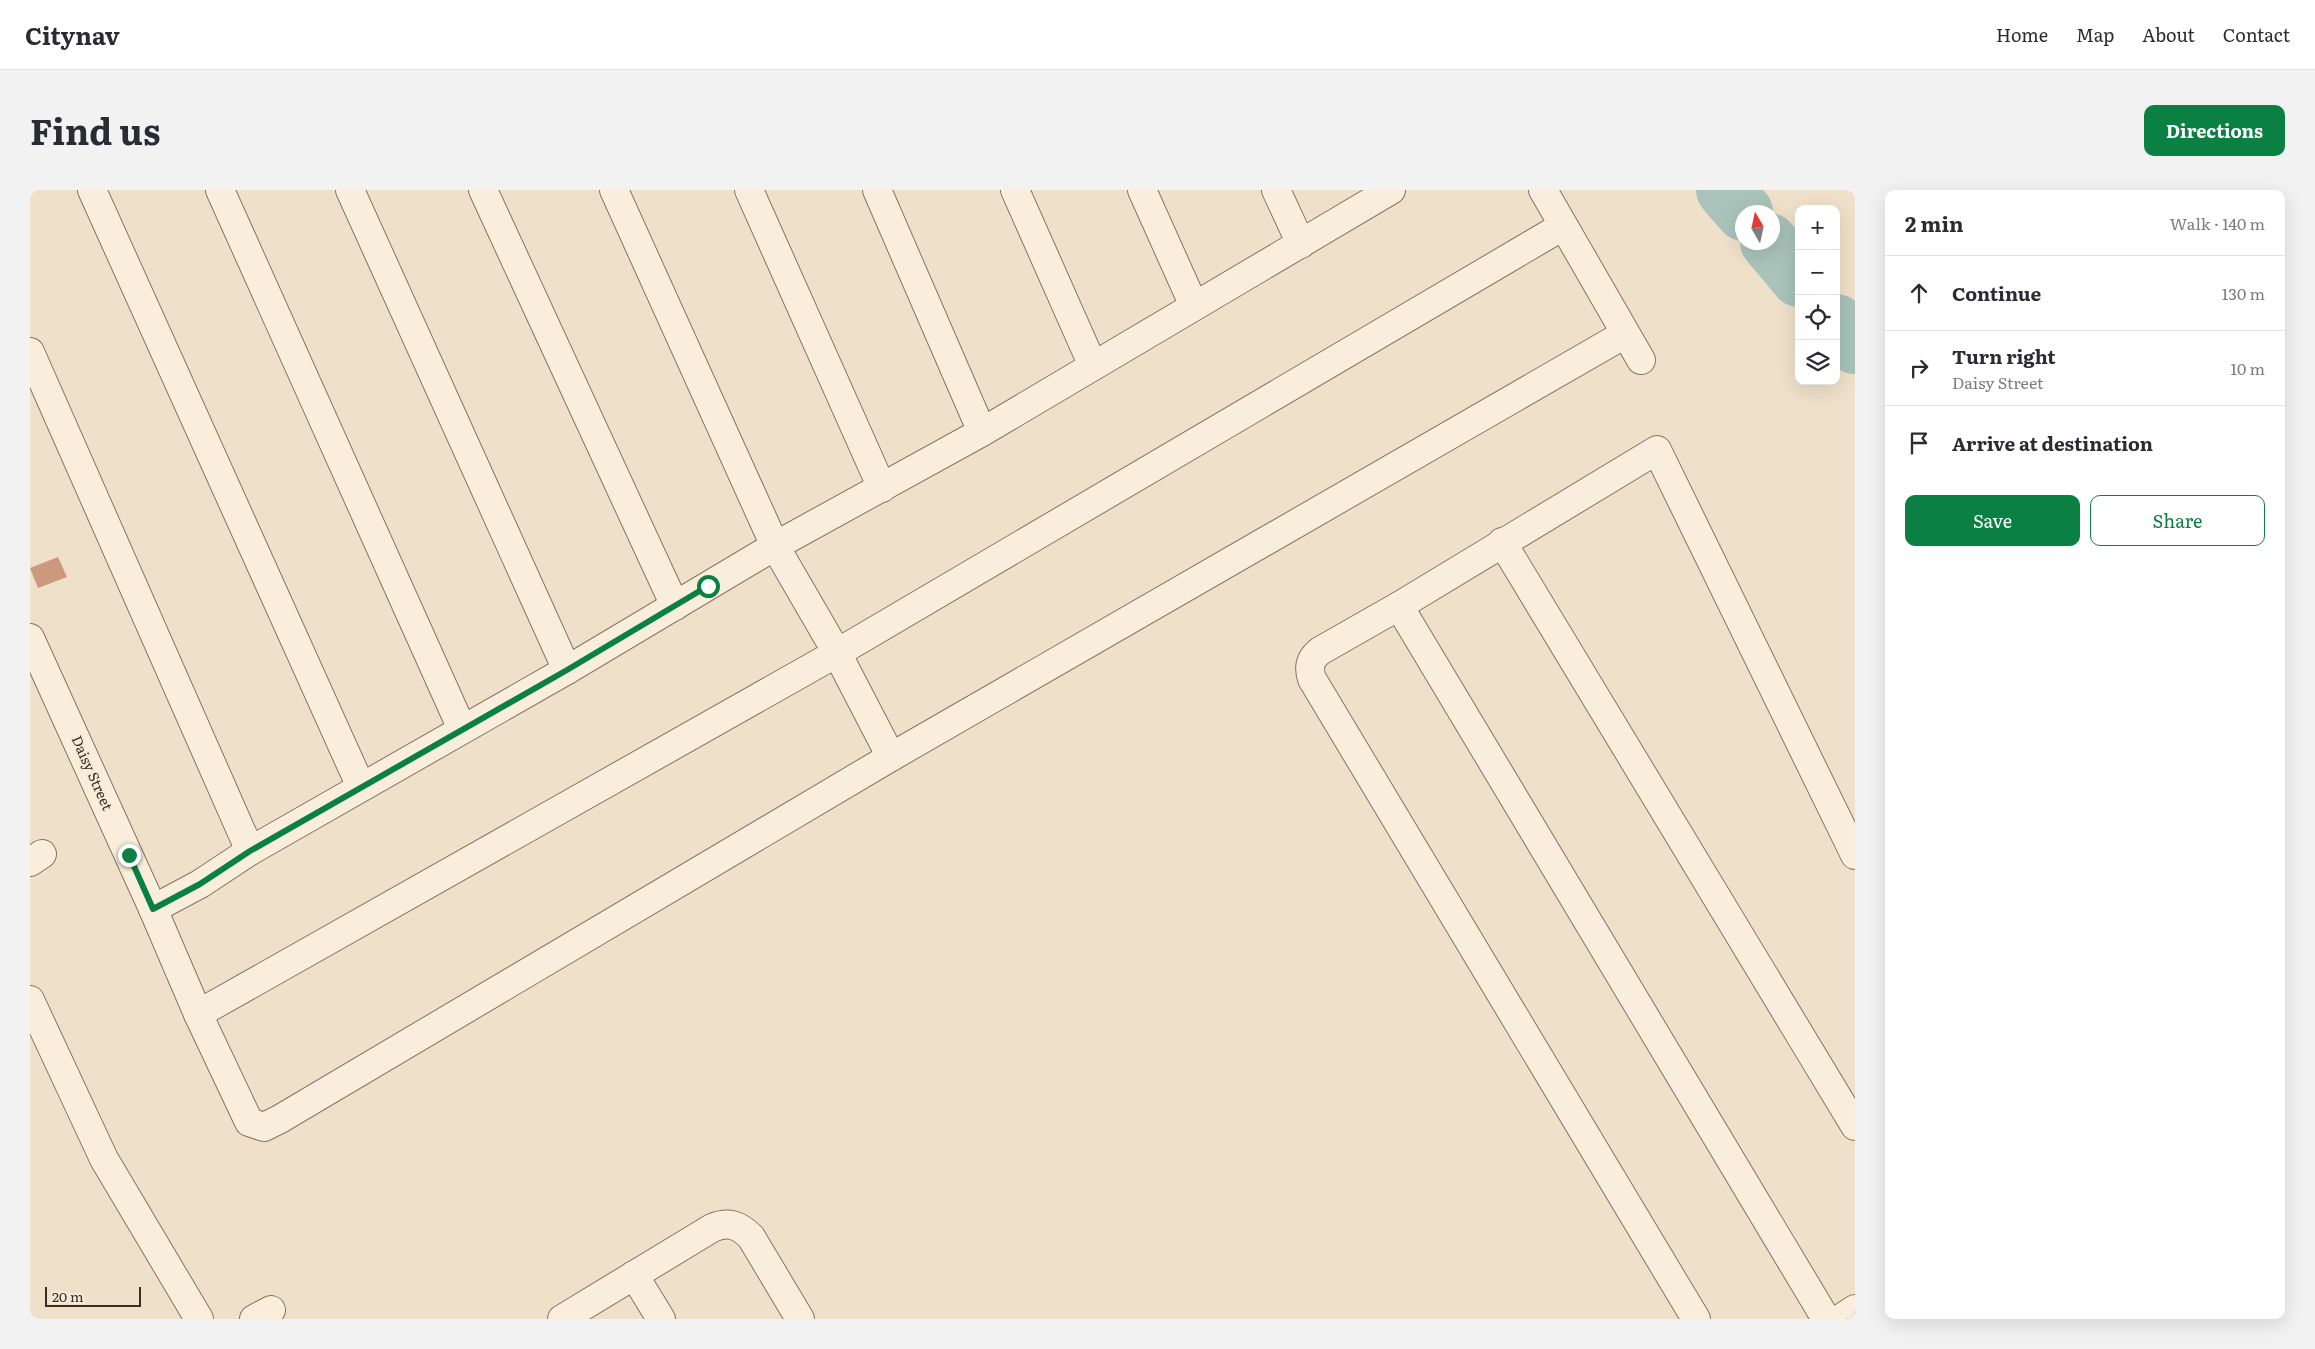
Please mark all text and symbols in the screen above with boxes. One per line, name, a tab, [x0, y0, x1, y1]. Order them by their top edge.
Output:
text: Citynav	[25, 17, 120, 52]
text: Home	[1996, 21, 2048, 48]
text: Map	[2076, 21, 2114, 48]
text: About	[2142, 21, 2195, 48]
text: Contact	[2223, 21, 2290, 48]
text: Find us	[30, 104, 160, 156]
button: Directions	[2144, 105, 2285, 156]
north arrow	[1735, 205, 1780, 250]
map controls	[1795, 205, 1840, 385]
button: +	[1795, 205, 1840, 250]
text: 2 min	[1905, 207, 1964, 238]
text: Walk · 140 m	[2170, 211, 2265, 235]
button: −	[1795, 250, 1840, 295]
icon: ahead	[1905, 279, 1933, 307]
text: Continue	[1952, 279, 2041, 307]
text: 130 m	[2222, 281, 2265, 305]
button: locate	[1795, 295, 1840, 340]
button: layers	[1795, 340, 1840, 385]
text: Turn right	[1952, 342, 2056, 370]
icon: right	[1905, 354, 1933, 382]
text: 10 m	[2231, 356, 2265, 380]
text: Daisy Street	[1952, 370, 2043, 394]
icon: arrive	[1905, 429, 1933, 457]
text: Arrive at destination	[1952, 429, 2153, 457]
button: Save	[1905, 495, 2080, 546]
button: Share	[2090, 495, 2265, 546]
route start	[697, 575, 720, 598]
street label: Daisy Street	[68, 732, 118, 814]
route end	[118, 844, 141, 867]
scale bar	[45, 1284, 141, 1307]
text: 20 m	[52, 1286, 84, 1306]

